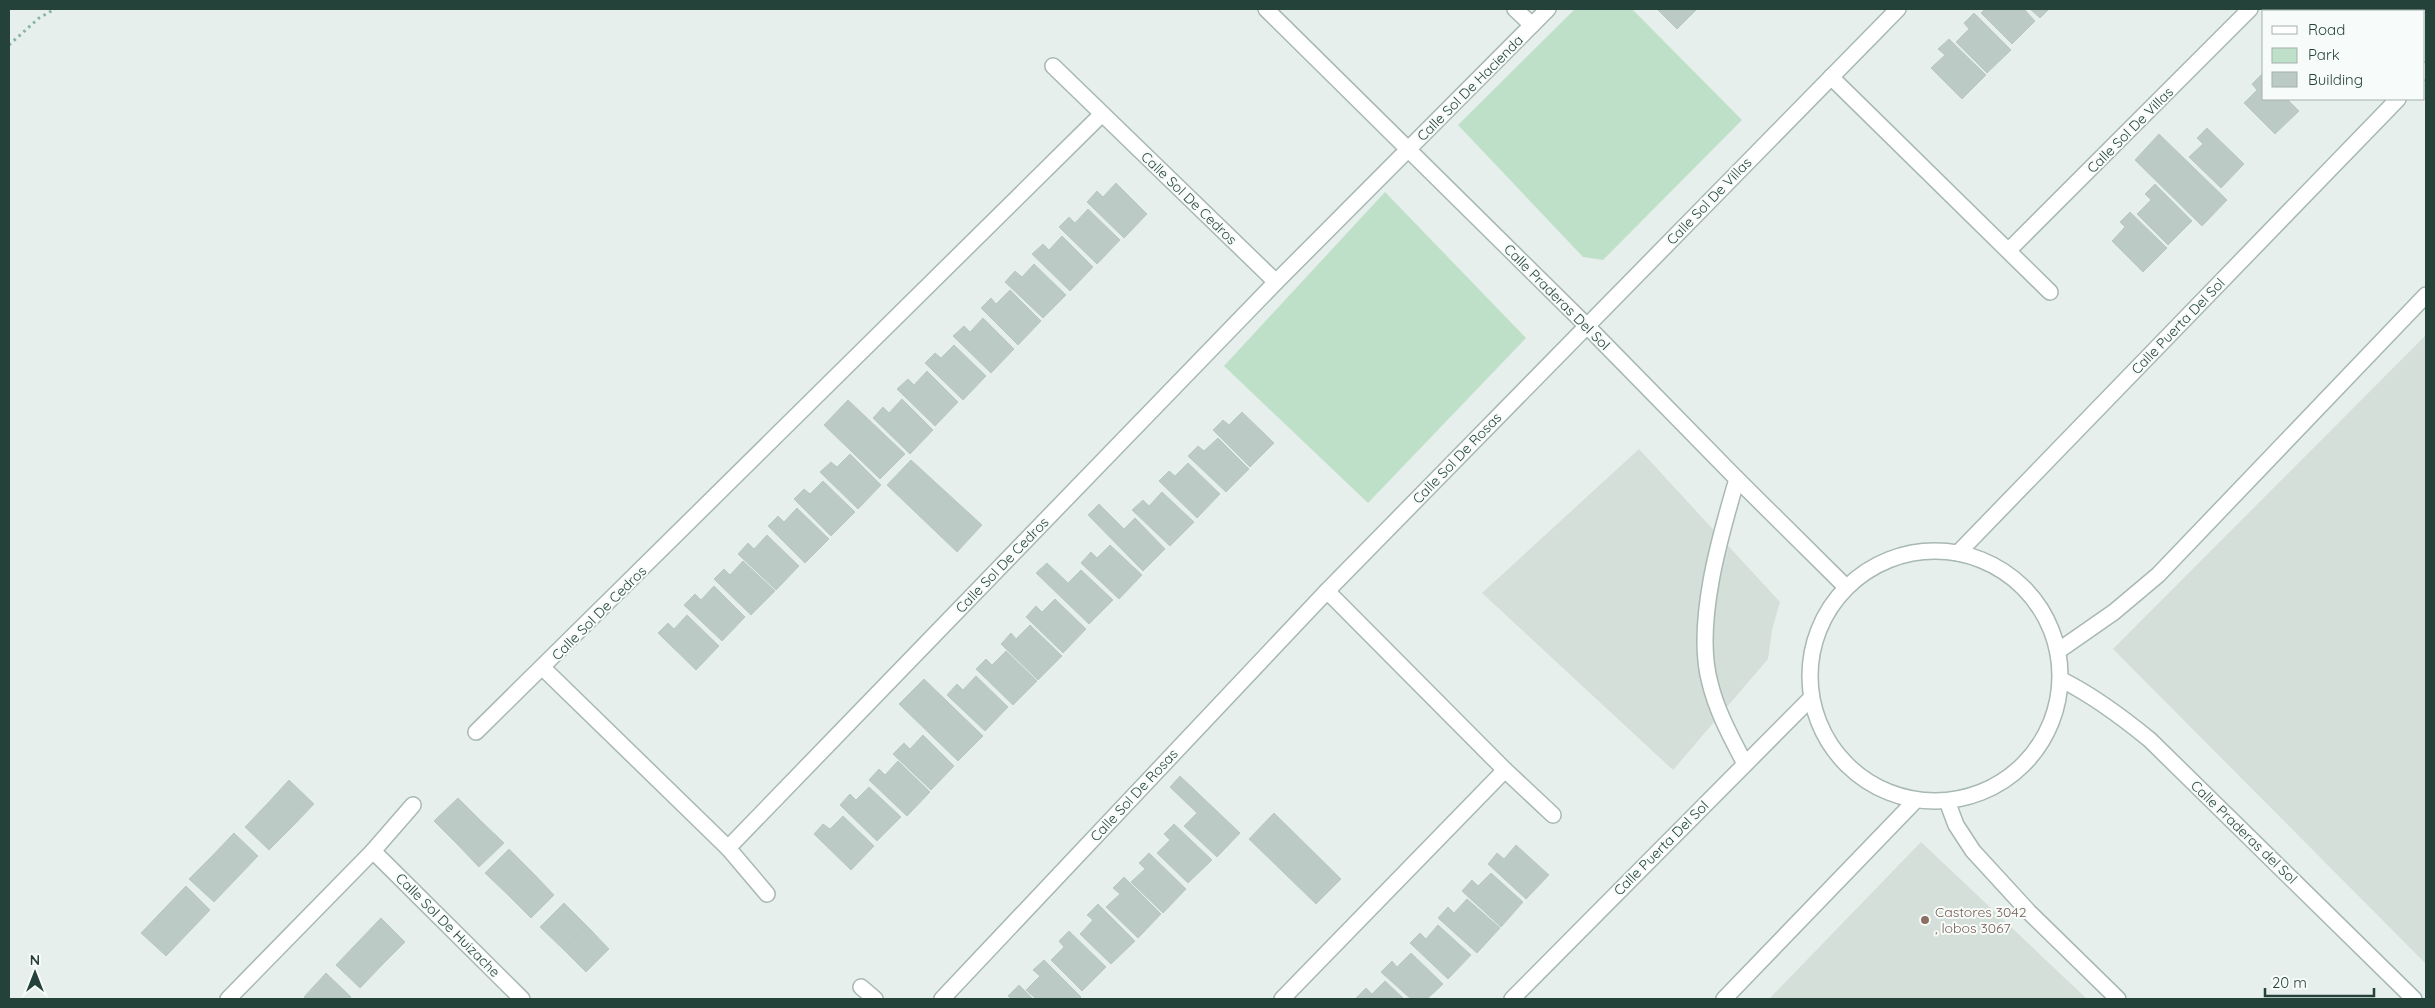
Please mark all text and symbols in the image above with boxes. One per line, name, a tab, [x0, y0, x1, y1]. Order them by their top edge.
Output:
legend	[2262, 10, 2425, 100]
text: Road	[2308, 20, 2345, 39]
street label: Calle Sol De Hacienda	[1413, 31, 1527, 145]
text: Park	[2308, 45, 2340, 64]
text: Building	[2308, 70, 2363, 89]
street label: Calle Sol De Villas	[2083, 83, 2177, 177]
street label: Calle Sol De Cedros	[1137, 148, 1241, 248]
street label: Calle Sol De Villas	[1663, 153, 1755, 249]
street label: Calle Praderas Del Sol	[1500, 240, 1614, 354]
street label: Calle Puerta Del Sol	[2127, 274, 2229, 378]
street label: Calle Sol De Rosas	[1409, 408, 1505, 508]
street label: Calle Sol De Cedros	[952, 513, 1052, 617]
street label: Calle Sol De Cedros	[548, 562, 650, 664]
street label: Calle Sol De Rosas	[1086, 745, 1182, 845]
street label: Calle Praderas del Sol	[2187, 776, 2301, 888]
street label: Calle Puerta Del Sol	[1610, 797, 1712, 899]
street label: Calle Sol De Huizache	[392, 869, 504, 981]
place label: Castores 3042 , lobos 3067	[1935, 903, 2027, 937]
marker: Castores 3042 , lobos 3067	[1919, 914, 1931, 926]
north arrow	[10, 948, 60, 998]
text: N	[30, 951, 40, 969]
scale bar	[2265, 966, 2374, 998]
text: 20 m	[2272, 973, 2307, 992]

